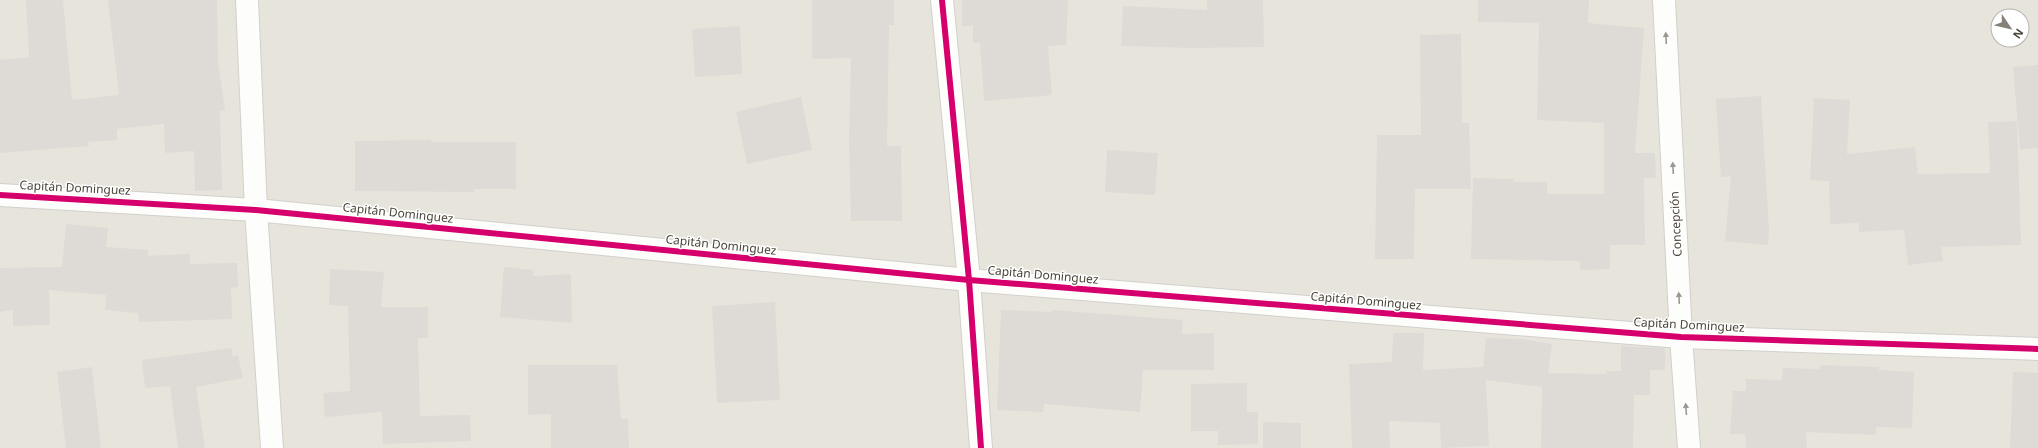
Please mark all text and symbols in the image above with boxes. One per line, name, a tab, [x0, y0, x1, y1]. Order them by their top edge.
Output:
north arrow	[1990, 8, 2030, 48]
text: N	[2010, 26, 2027, 42]
one-way arrow	[1663, 31, 1669, 44]
one-way arrow	[1669, 162, 1676, 174]
street label: Capitán Dominguez	[19, 176, 131, 199]
street label: Concepción	[1665, 191, 1686, 257]
street label: Capitán Dominguez	[342, 198, 455, 227]
street label: Capitán Dominguez	[665, 230, 778, 259]
street label: Capitán Dominguez	[987, 261, 1100, 288]
street label: Capitán Dominguez	[1310, 287, 1423, 314]
one-way arrow	[1676, 292, 1683, 304]
street label: Capitán Dominguez	[1633, 313, 1745, 336]
one-way arrow	[1683, 403, 1690, 415]

